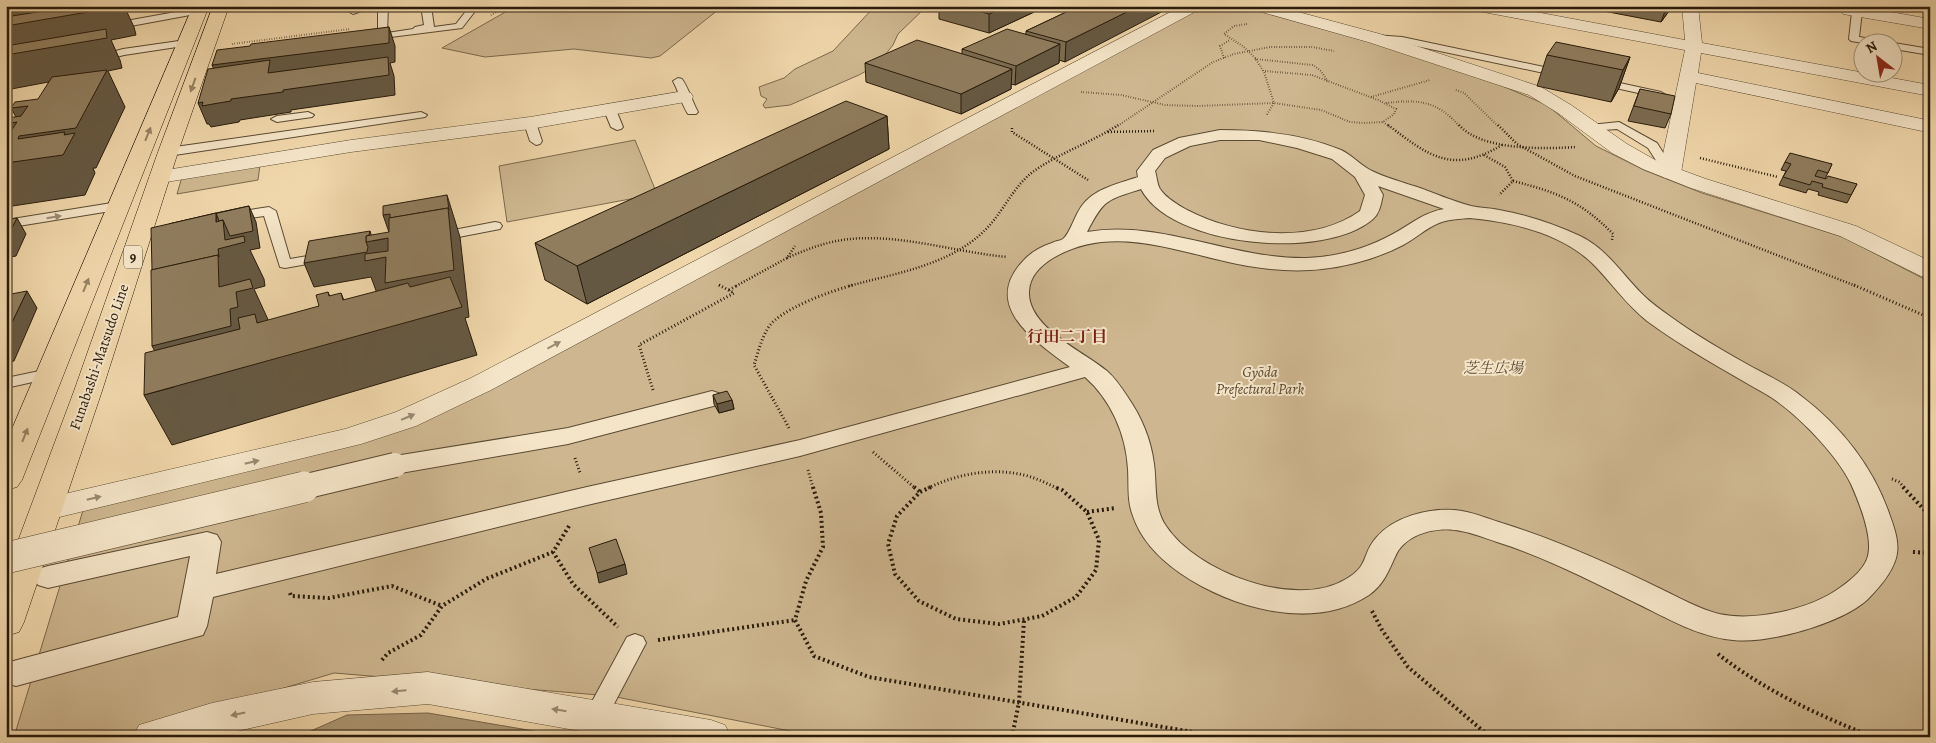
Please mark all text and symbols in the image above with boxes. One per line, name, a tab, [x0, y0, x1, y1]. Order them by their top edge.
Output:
north arrow	[1854, 32, 1904, 82]
text: N	[1862, 37, 1881, 58]
one-way arrow	[189, 78, 197, 93]
one-way arrow	[144, 126, 152, 141]
one-way arrow	[47, 212, 63, 220]
road number: 9	[124, 246, 142, 268]
one-way arrow	[83, 278, 91, 292]
street label: Funabashi-Matsudo Line	[65, 281, 133, 433]
district label: 行田二丁目	[1027, 326, 1107, 348]
one-way arrow	[547, 341, 561, 349]
park label: 芝生広場	[1463, 358, 1525, 378]
park label: Gyōda Prefectural Park	[1216, 362, 1304, 399]
one-way arrow	[401, 413, 416, 421]
one-way arrow	[21, 428, 29, 442]
one-way arrow	[245, 458, 260, 466]
one-way arrow	[87, 494, 102, 502]
one-way arrow	[390, 687, 406, 695]
one-way arrow	[551, 705, 567, 713]
one-way arrow	[231, 710, 246, 718]

